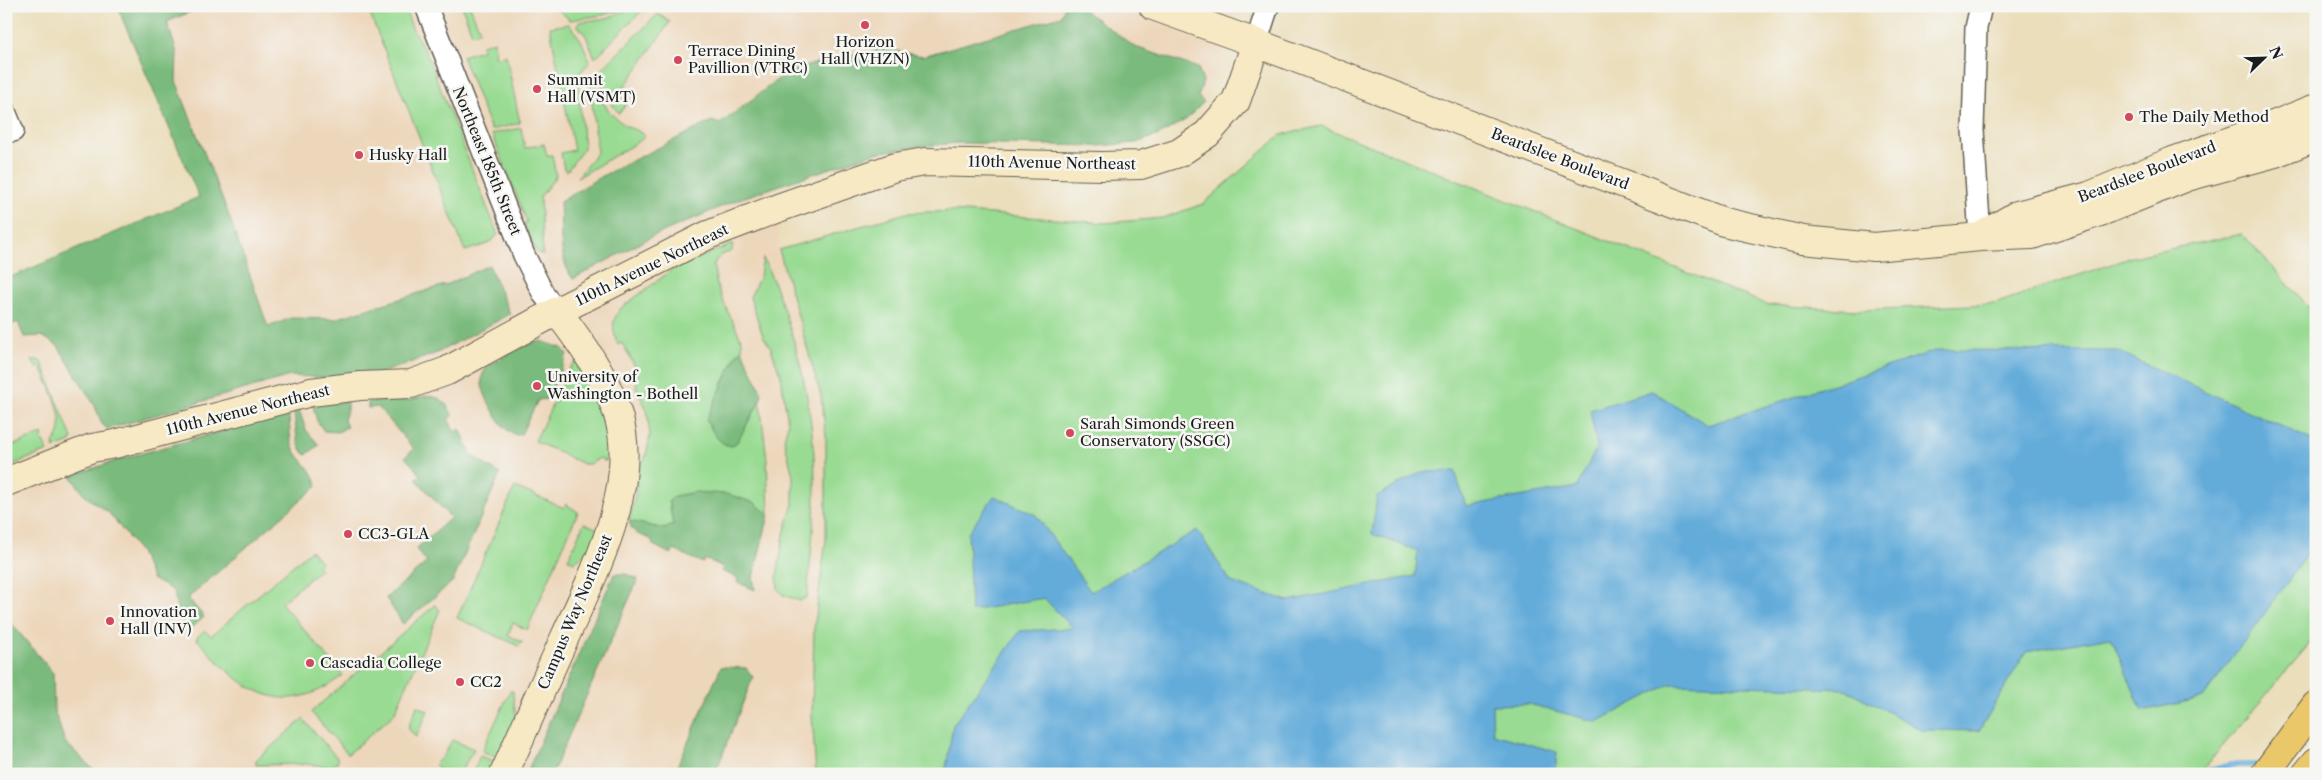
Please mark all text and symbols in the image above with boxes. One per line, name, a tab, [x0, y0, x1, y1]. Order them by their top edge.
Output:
marker: Horizon Hall (VHZN)	[859, 19, 871, 31]
place label: Horizon Hall (VHZN)	[821, 32, 909, 68]
north arrow	[2240, 32, 2290, 82]
place label: Terrace Dining Pavillion (VTRC)	[688, 41, 808, 77]
text: N	[2265, 44, 2287, 62]
marker: Terrace Dining Pavillion (VTRC)	[672, 54, 684, 66]
place label: Summit Hall (VSMT)	[547, 70, 636, 106]
marker: Summit Hall (VSMT)	[531, 83, 543, 95]
street label: Northeast 185th Street	[449, 84, 526, 239]
place label: The Daily Method	[2139, 107, 2269, 126]
marker: The Daily Method	[2123, 111, 2135, 123]
street label: Beardslee Boulevard	[1489, 123, 1632, 194]
street label: Beardslee Boulevard	[2075, 136, 2218, 207]
place label: Husky Hall	[369, 145, 448, 164]
marker: Husky Hall	[353, 149, 365, 161]
street label: 110th Avenue Northeast	[968, 152, 1137, 173]
street label: 110th Avenue Northeast	[572, 219, 732, 310]
place label: University of Washington - Bothell	[546, 367, 699, 403]
street label: 110th Avenue Northeast	[164, 380, 332, 439]
marker: University of Washington - Bothell	[531, 380, 543, 392]
place label: Sarah Simonds Green Conservatory (SSGC)	[1080, 414, 1235, 450]
marker: Sarah Simonds Green Conservatory (SSGC)	[1064, 427, 1076, 439]
place label: CC3-GLA	[358, 524, 430, 543]
marker: CC3-GLA	[342, 528, 354, 540]
street label: Campus Way Northeast	[533, 531, 616, 692]
place label: Innovation Hall (INV)	[120, 602, 198, 638]
marker: Innovation Hall (INV)	[104, 615, 116, 627]
place label: Cascadia College	[320, 653, 442, 672]
marker: Cascadia College	[304, 657, 316, 669]
place label: CC2	[470, 672, 502, 691]
marker: CC2	[454, 676, 466, 688]

